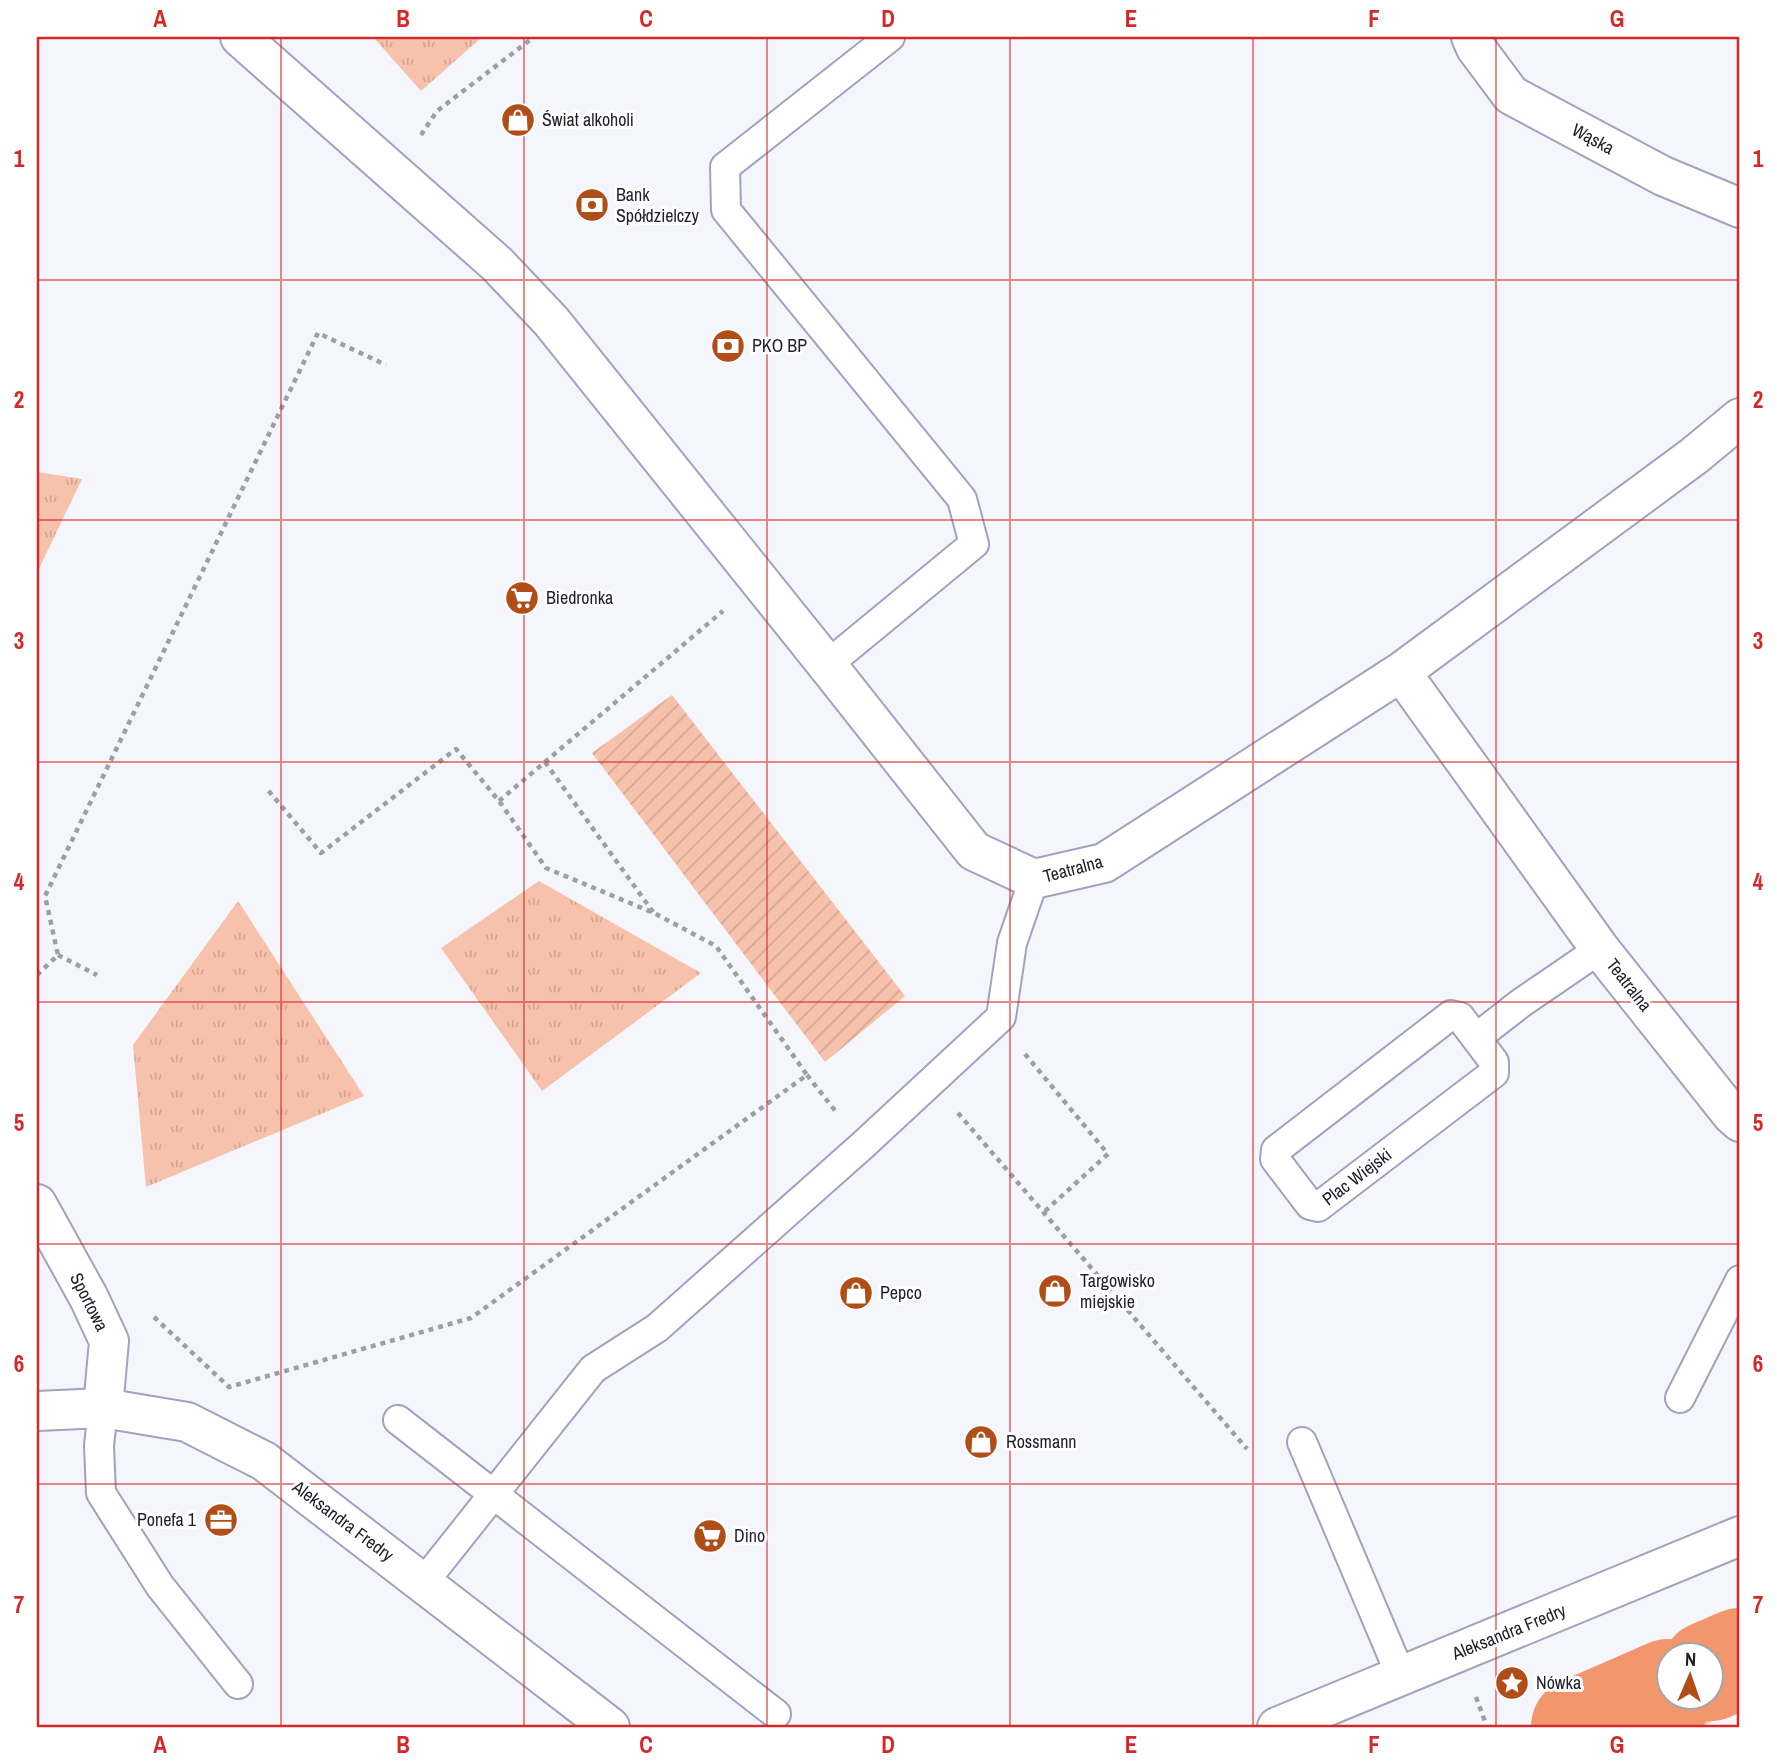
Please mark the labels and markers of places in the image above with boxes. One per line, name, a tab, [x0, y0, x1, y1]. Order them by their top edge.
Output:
shop icon: Świat alkoholi	[499, 101, 537, 139]
place label: Świat alkoholi	[542, 107, 634, 132]
place label: Bank Spółdzielczy	[616, 182, 699, 228]
bank icon: Bank Spółdzielczy	[573, 186, 611, 224]
bank icon: PKO BP	[709, 327, 747, 365]
place label: PKO BP	[752, 333, 807, 358]
supermarket icon: Biedronka	[503, 579, 541, 617]
place label: Biedronka	[546, 585, 613, 610]
place label: Targowisko miejskie	[1080, 1268, 1155, 1314]
shop icon: Targowisko miejskie	[1036, 1272, 1074, 1310]
shop icon: Pepco	[837, 1274, 875, 1312]
place label: Pepco	[880, 1280, 922, 1305]
shop icon: Rossmann	[962, 1423, 1000, 1461]
place label: Rossmann	[1006, 1429, 1077, 1454]
office icon: Ponefa 1	[202, 1501, 240, 1539]
place label: Ponefa 1	[137, 1507, 197, 1532]
supermarket icon: Dino	[691, 1517, 729, 1555]
place label: Dino	[734, 1523, 765, 1548]
place icon: Nówka	[1493, 1664, 1531, 1702]
place label: Nówka	[1536, 1670, 1581, 1695]

